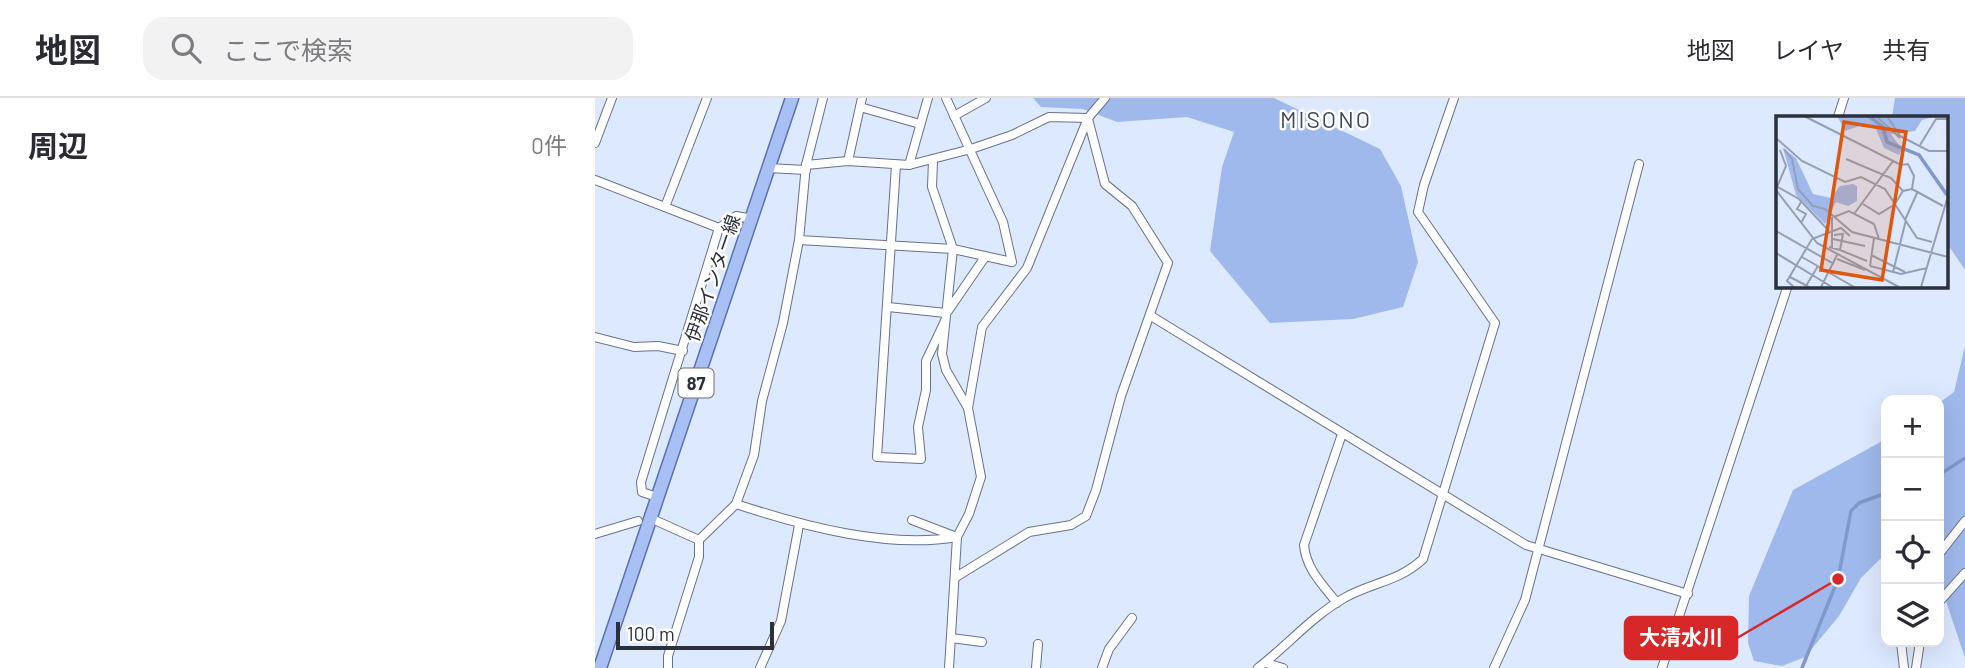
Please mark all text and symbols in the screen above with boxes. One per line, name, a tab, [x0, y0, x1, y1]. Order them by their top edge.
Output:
search box	[143, 17, 633, 80]
text: 地図	[35, 29, 101, 69]
icon: search	[167, 29, 205, 67]
text: ここで検索	[223, 34, 353, 65]
text: 地図	[1687, 35, 1735, 64]
text: レイヤ	[1773, 35, 1844, 64]
text: 共有	[1882, 35, 1930, 64]
district label: MISONO	[1280, 105, 1372, 133]
inset map	[1776, 116, 1947, 287]
text: 周辺	[28, 127, 88, 163]
text: 0件	[531, 131, 567, 159]
street label: 伊那インター線	[679, 211, 745, 345]
road number: 87	[679, 368, 714, 398]
map controls	[1881, 395, 1944, 647]
button: +	[1881, 395, 1944, 458]
button: −	[1881, 458, 1944, 521]
button: locate	[1881, 521, 1944, 584]
button: layers	[1881, 584, 1944, 647]
callout: 大清水川	[1625, 617, 1737, 659]
scale bar	[616, 619, 773, 651]
text: 100 m	[627, 622, 675, 645]
text: 大清水川	[1639, 624, 1723, 649]

